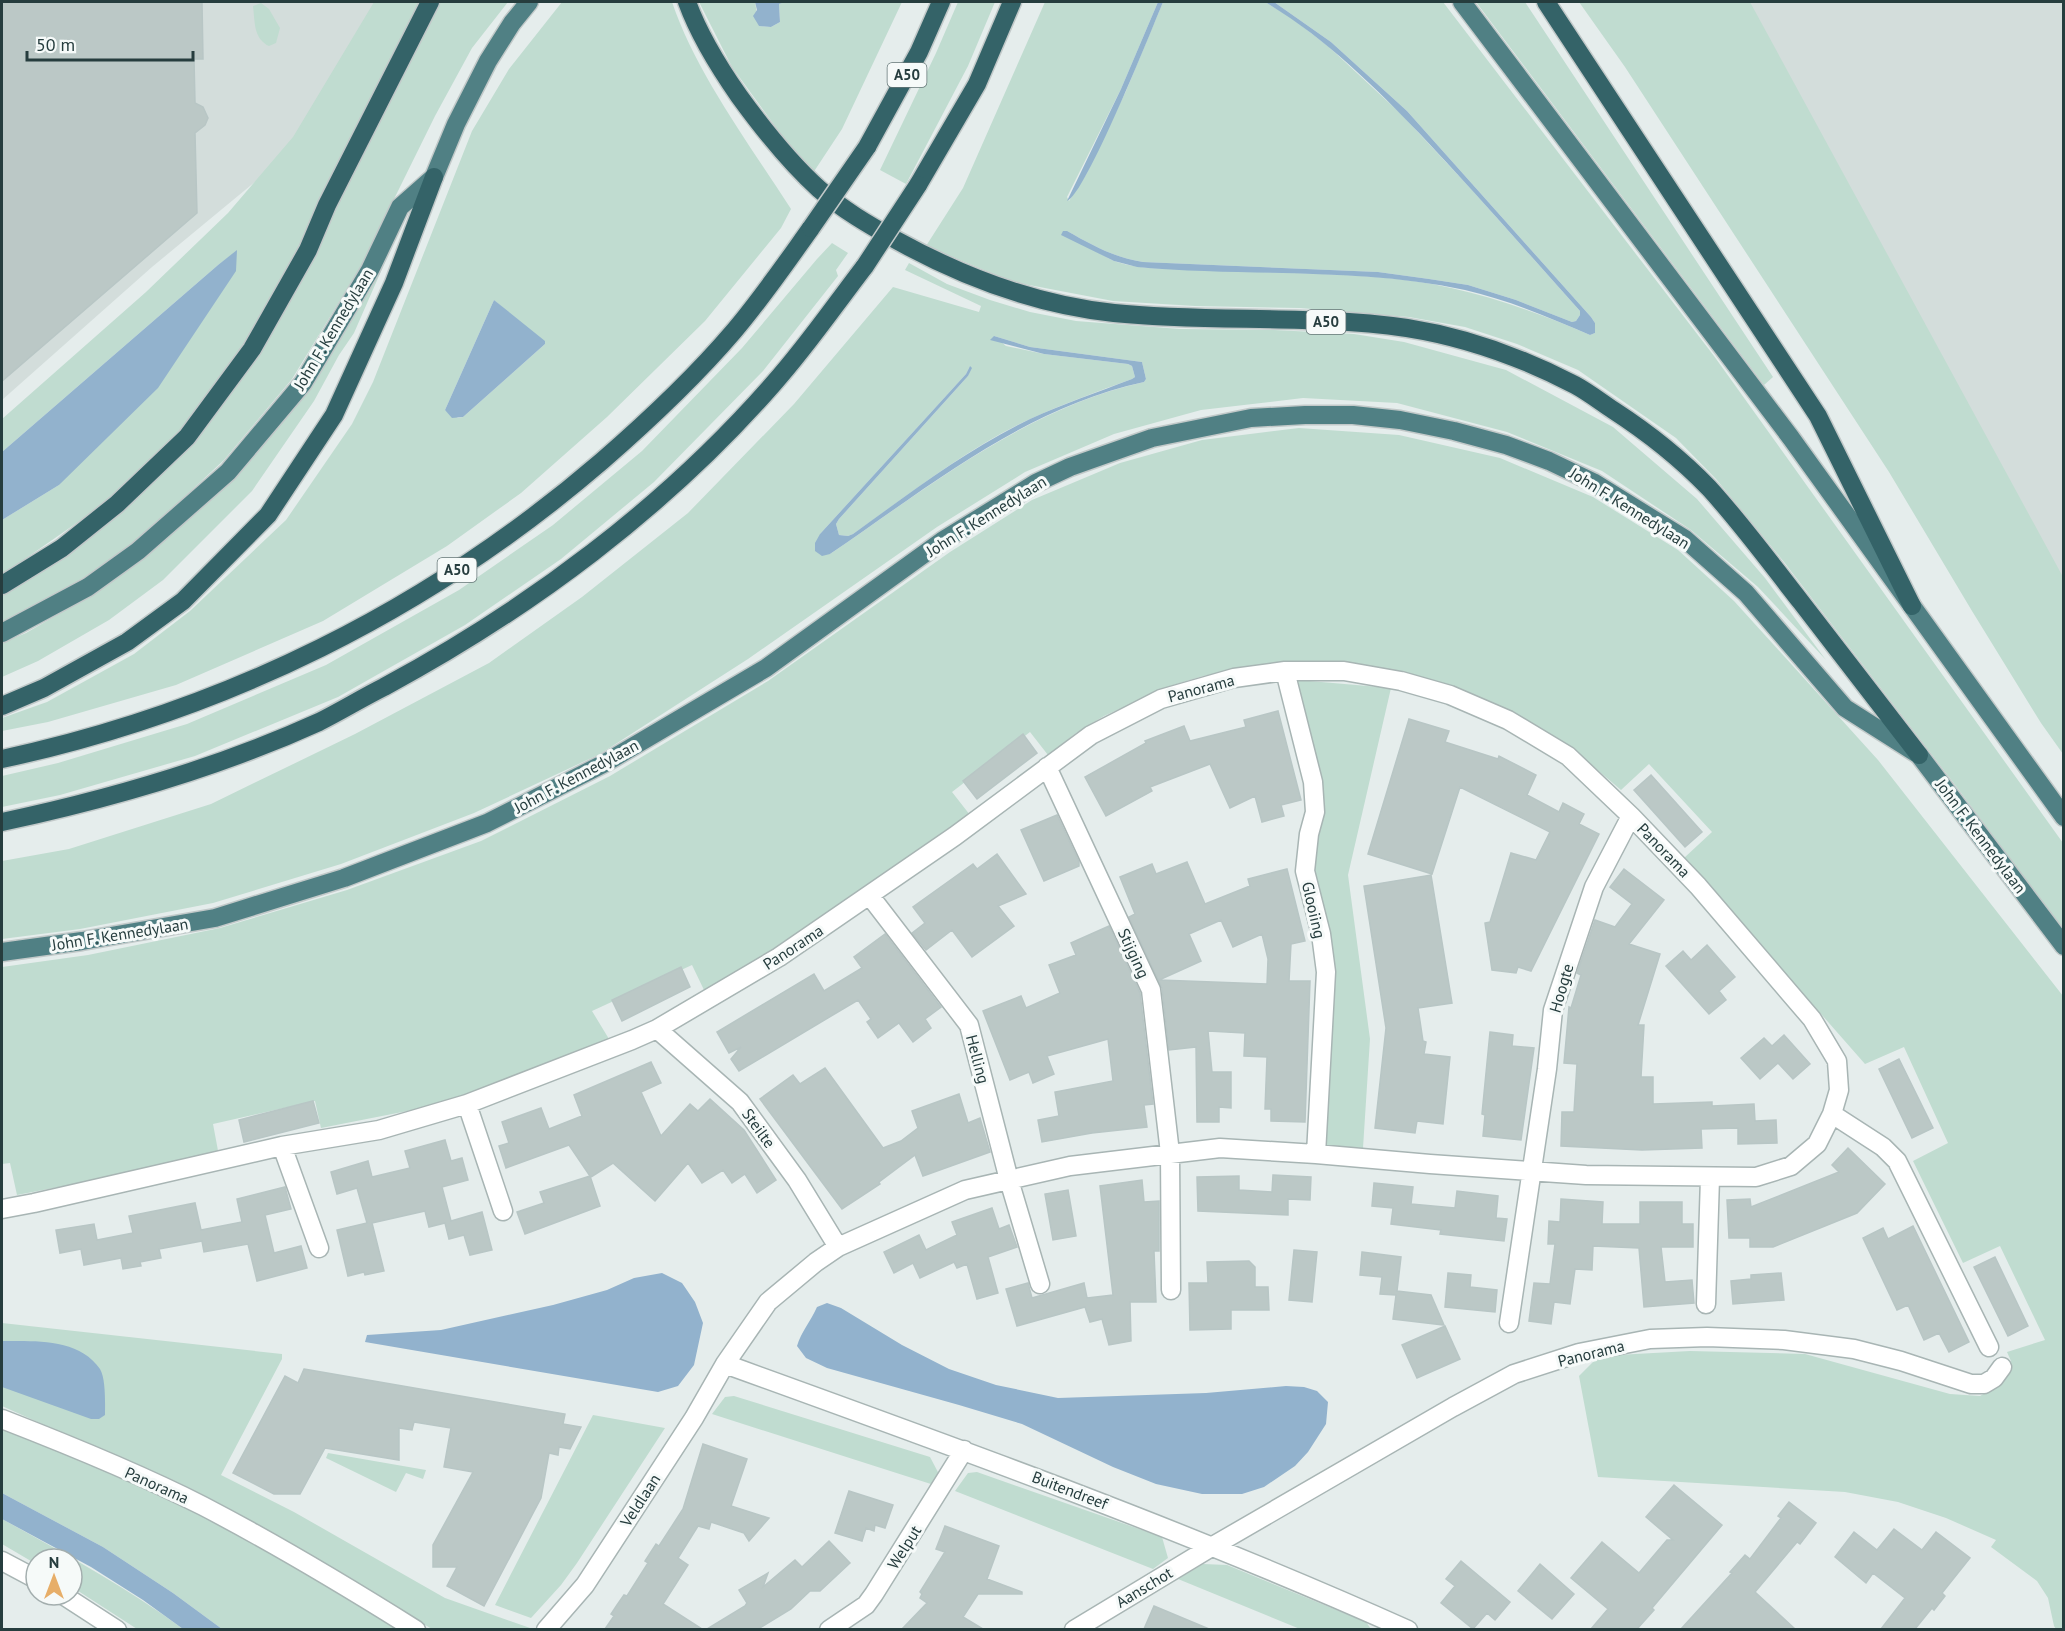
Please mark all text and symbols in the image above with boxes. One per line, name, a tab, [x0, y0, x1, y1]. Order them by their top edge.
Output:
scale bar	[27, 24, 194, 62]
text: 50 m	[36, 33, 75, 56]
road number: A50	[888, 63, 926, 87]
street label: John F. Kennedylaan	[288, 265, 377, 394]
road number: A50	[1306, 310, 1346, 334]
street label: John F. Kennedylaan	[1565, 462, 1694, 553]
street label: John F. Kennedylaan	[921, 471, 1050, 562]
road number: A50	[438, 558, 476, 582]
street label: Panorama	[1166, 670, 1236, 706]
street label: John F. Kennedylaan	[510, 735, 642, 818]
street label: John F. Kennedylaan	[1931, 774, 2030, 897]
street label: Panorama	[1633, 819, 1695, 881]
street label: Glooiing	[1298, 880, 1330, 940]
street label: John F. Kennedylaan	[49, 913, 190, 955]
street label: Panorama	[759, 920, 827, 974]
street label: Stijging	[1114, 925, 1154, 981]
street label: Hoogte	[1545, 961, 1577, 1015]
street label: Helling	[962, 1032, 994, 1086]
street label: Steilte	[738, 1104, 780, 1152]
street label: Panorama	[1556, 1335, 1626, 1371]
street label: Panorama	[122, 1462, 192, 1508]
street label: Buitendreef	[1029, 1466, 1112, 1514]
street label: Veldlaan	[615, 1470, 664, 1531]
street label: Welput	[883, 1521, 926, 1573]
north arrow	[24, 1547, 84, 1607]
text: N	[49, 1552, 59, 1572]
street label: Aanschot	[1112, 1562, 1177, 1612]

